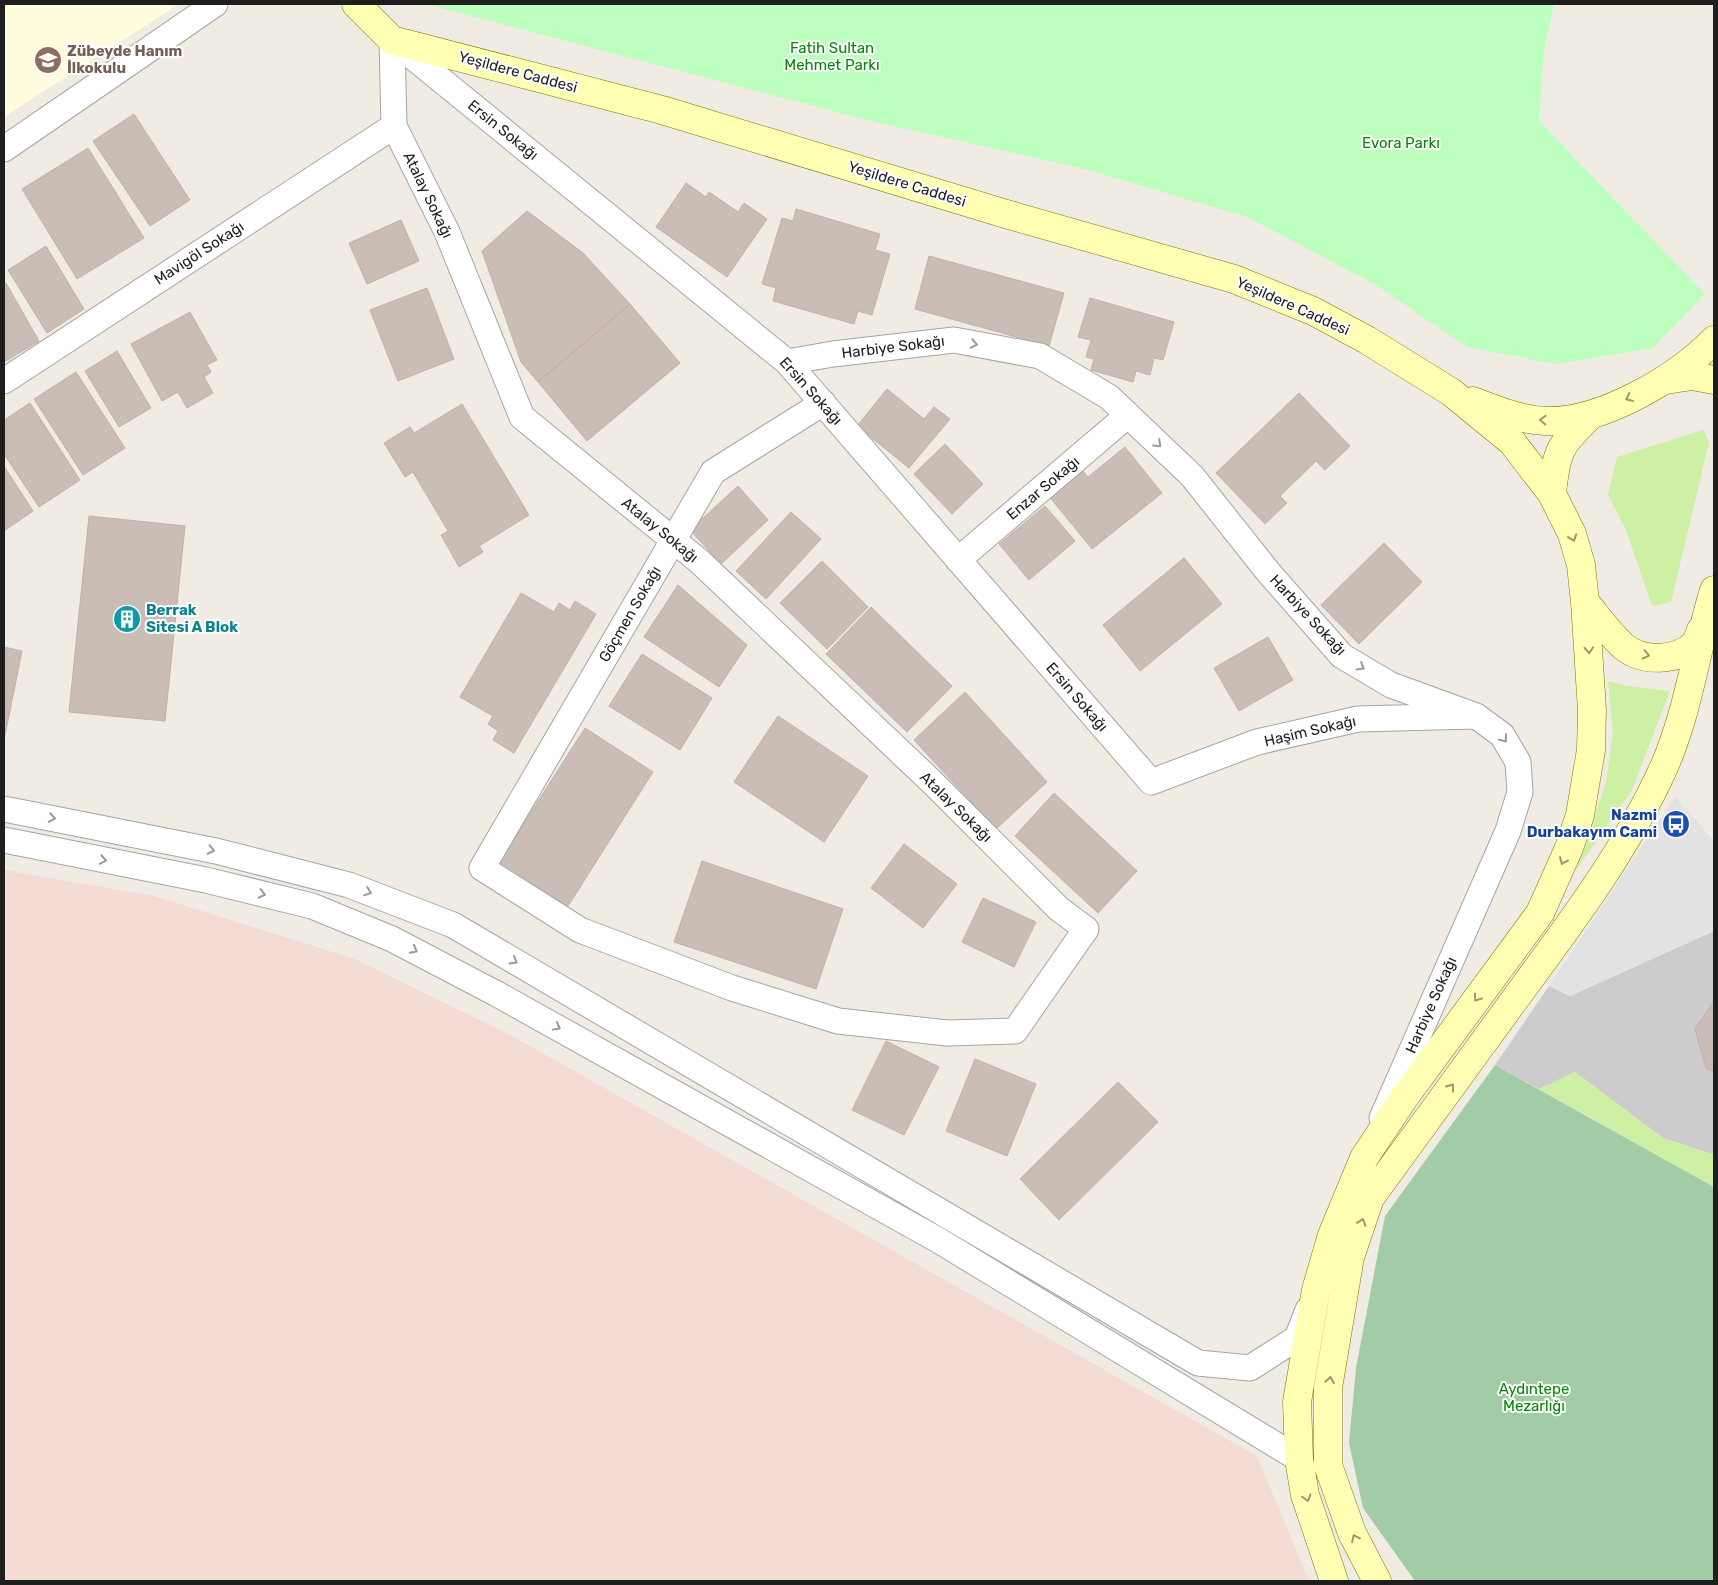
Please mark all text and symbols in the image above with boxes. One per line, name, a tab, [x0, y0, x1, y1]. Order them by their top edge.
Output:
park label: Fatih Sultan Mehmet Parkı	[784, 39, 880, 74]
place label: Zübeyde Hanım İlkokulu	[67, 42, 182, 77]
school or university icon: Zübeyde Hanım İlkokulu	[33, 45, 63, 75]
street label: Yeşildere Caddesi	[456, 47, 580, 97]
street label: Ersin Sokağı	[464, 96, 542, 164]
park label: Evora Parkı	[1362, 134, 1440, 152]
street label: Atalay Sokağı	[399, 149, 457, 241]
street label: Yeşildere Caddesi	[846, 157, 968, 211]
street label: Mavigöl Sokağı	[151, 217, 247, 289]
street label: Yeşildere Caddesi	[1233, 273, 1353, 339]
street label: Harbiye Sokağı	[840, 332, 946, 362]
one-way arrow	[970, 338, 978, 349]
street label: Ersin Sokağı	[776, 353, 846, 429]
one-way arrow	[1625, 392, 1634, 402]
one-way arrow	[1539, 415, 1547, 426]
one-way arrow	[1152, 438, 1161, 447]
street label: Enzar Sokağı	[1003, 452, 1083, 524]
street label: Atalay Sokağı	[618, 494, 702, 566]
one-way arrow	[1567, 533, 1577, 542]
street label: Göçmen Sokağı	[595, 563, 665, 665]
street label: Harbiye Sokağı	[1266, 571, 1350, 659]
place label: Berrak Sitesi A Blok	[146, 601, 238, 636]
building icon: Berrak Sitesi A Blok	[112, 604, 142, 634]
one-way arrow	[1583, 646, 1594, 654]
one-way arrow	[1642, 649, 1651, 660]
street label: Ersin Sokağı	[1042, 659, 1112, 735]
one-way arrow	[1355, 660, 1364, 670]
street label: Haşim Sokağı	[1262, 712, 1358, 750]
one-way arrow	[1498, 734, 1507, 743]
street label: Atalay Sokağı	[916, 768, 996, 846]
place label: Nazmi Durbakayım Cami	[1527, 806, 1657, 841]
bus stop icon: Nazmi Durbakayım Cami	[1661, 809, 1691, 839]
one-way arrow	[47, 812, 56, 823]
one-way arrow	[206, 845, 215, 855]
one-way arrow	[99, 854, 108, 865]
one-way arrow	[1558, 856, 1569, 865]
one-way arrow	[363, 886, 372, 896]
one-way arrow	[258, 888, 266, 899]
one-way arrow	[409, 944, 418, 954]
one-way arrow	[509, 954, 518, 964]
street label: Harbiye Sokağı	[1402, 954, 1460, 1056]
one-way arrow	[1474, 992, 1483, 1002]
one-way arrow	[551, 1021, 560, 1031]
one-way arrow	[1445, 1083, 1454, 1093]
one-way arrow	[1356, 1218, 1366, 1226]
one-way arrow	[1324, 1376, 1334, 1385]
park label: Aydıntepe Mezarlığı	[1499, 1380, 1569, 1415]
one-way arrow	[1301, 1494, 1311, 1502]
one-way arrow	[1351, 1534, 1361, 1543]

